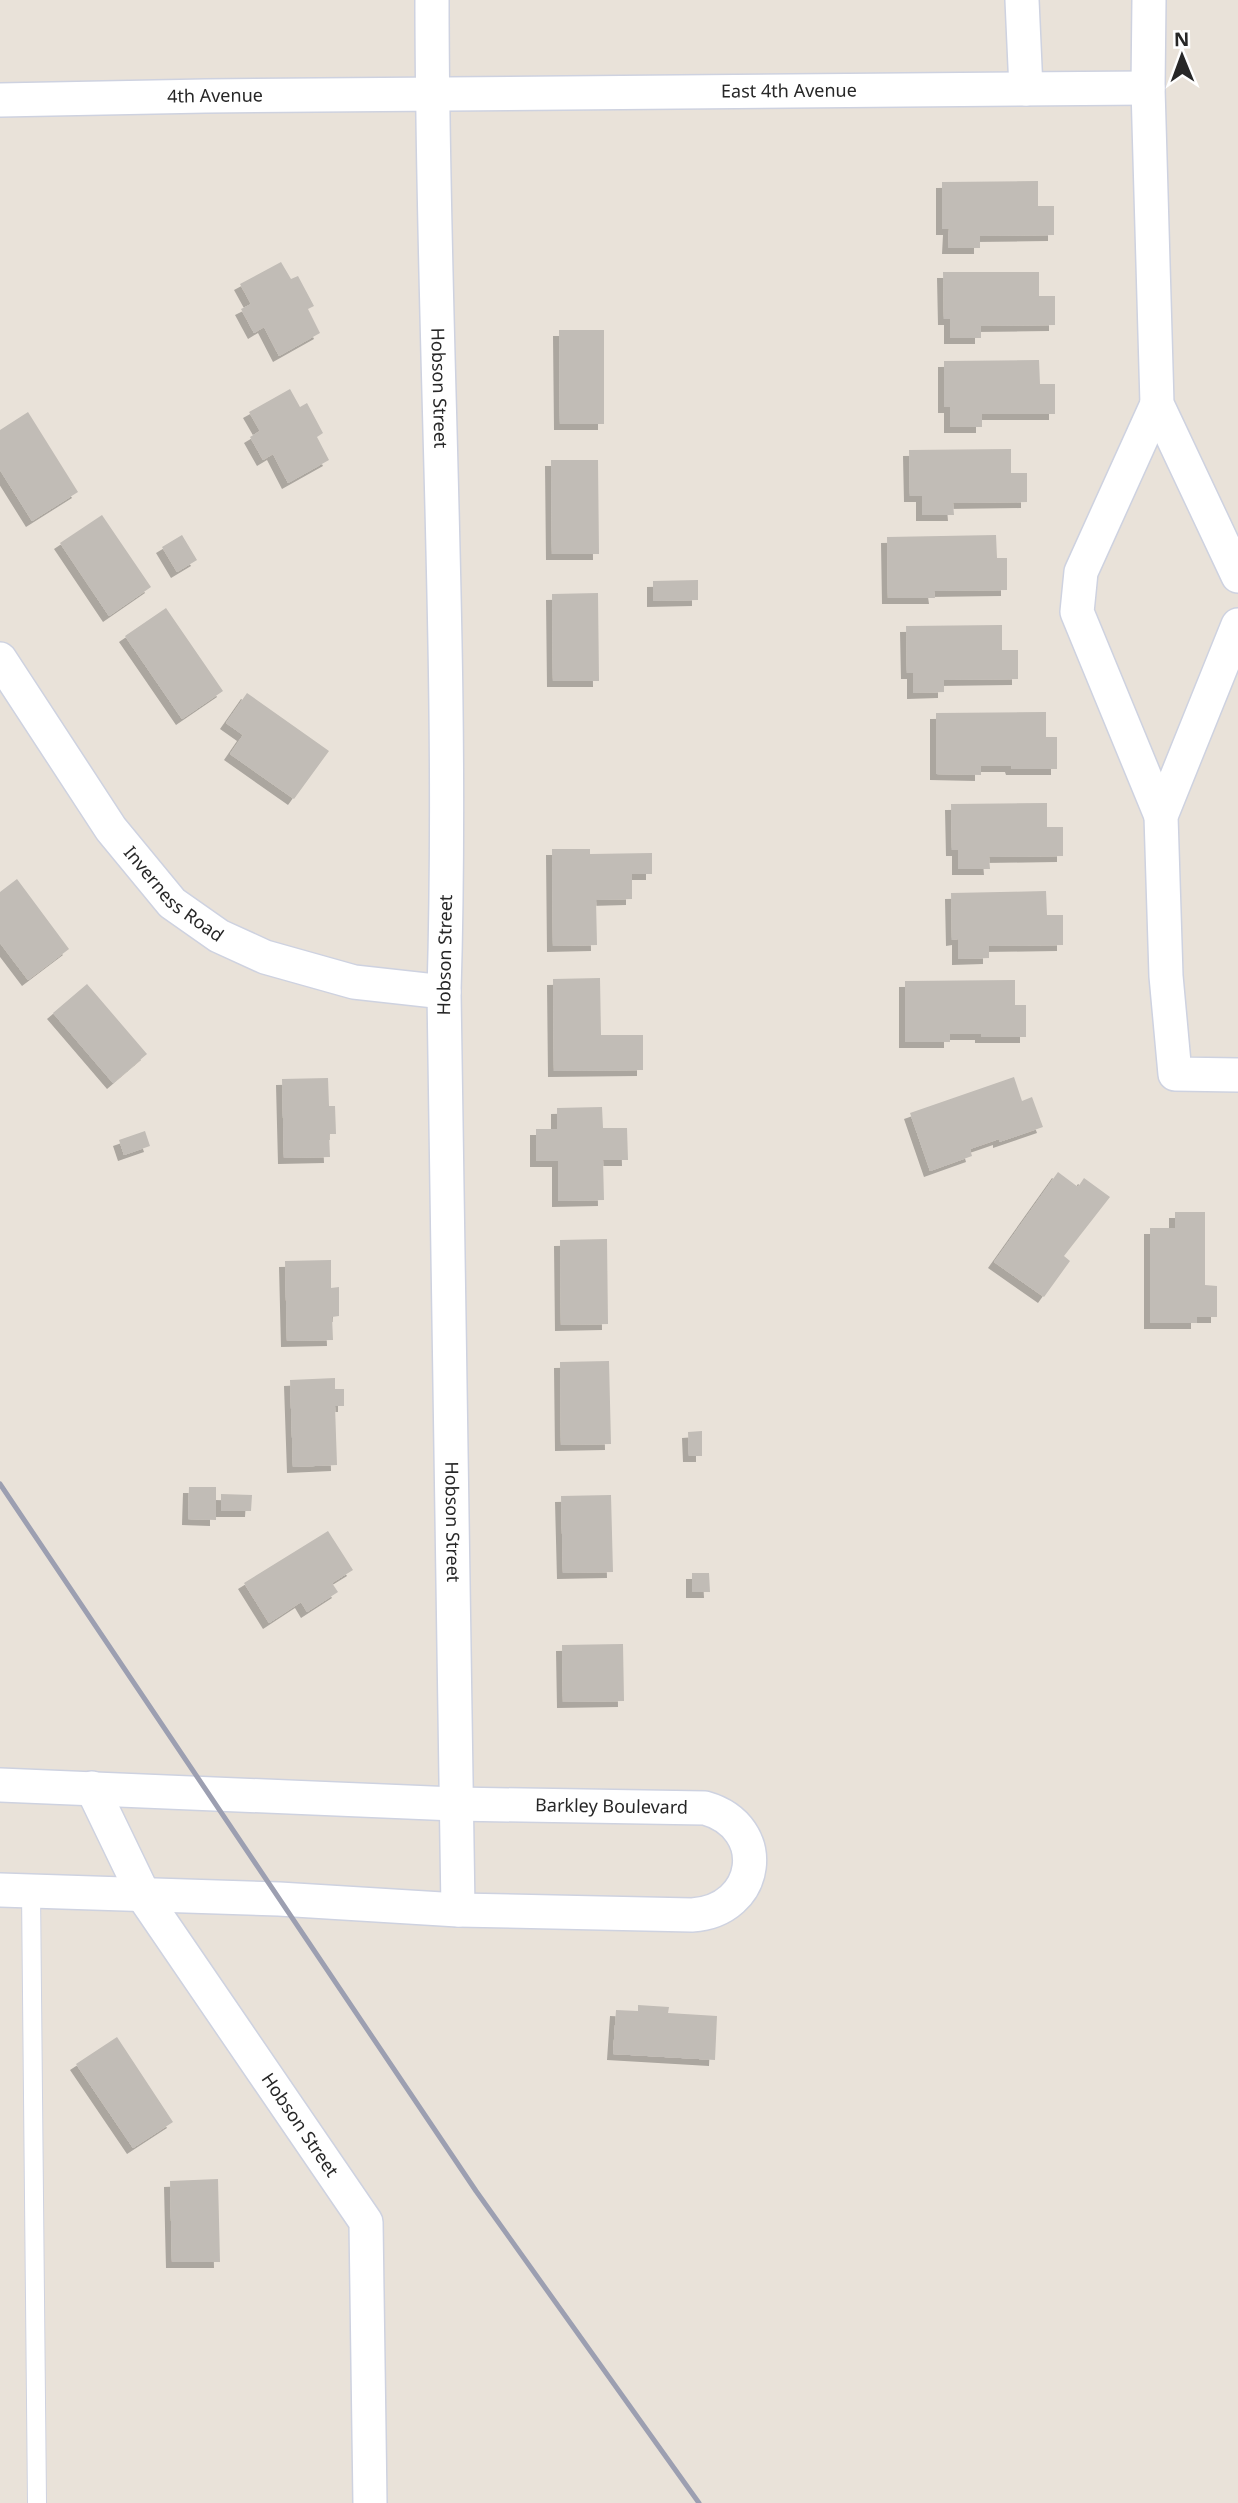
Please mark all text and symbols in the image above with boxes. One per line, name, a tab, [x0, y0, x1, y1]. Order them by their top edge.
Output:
north arrow	[1147, 21, 1217, 91]
text: N	[1174, 26, 1190, 52]
street label: East 4th Avenue	[721, 77, 857, 103]
street label: 4th Avenue	[167, 83, 263, 108]
street label: Hobson Street	[426, 327, 453, 449]
street label: Inverness Road	[119, 841, 229, 947]
street label: Hobson Street	[431, 894, 457, 1016]
street label: Hobson Street	[440, 1461, 466, 1583]
street label: Barkley Boulevard	[535, 1792, 688, 1819]
street label: Hobson Street	[257, 2068, 345, 2182]

